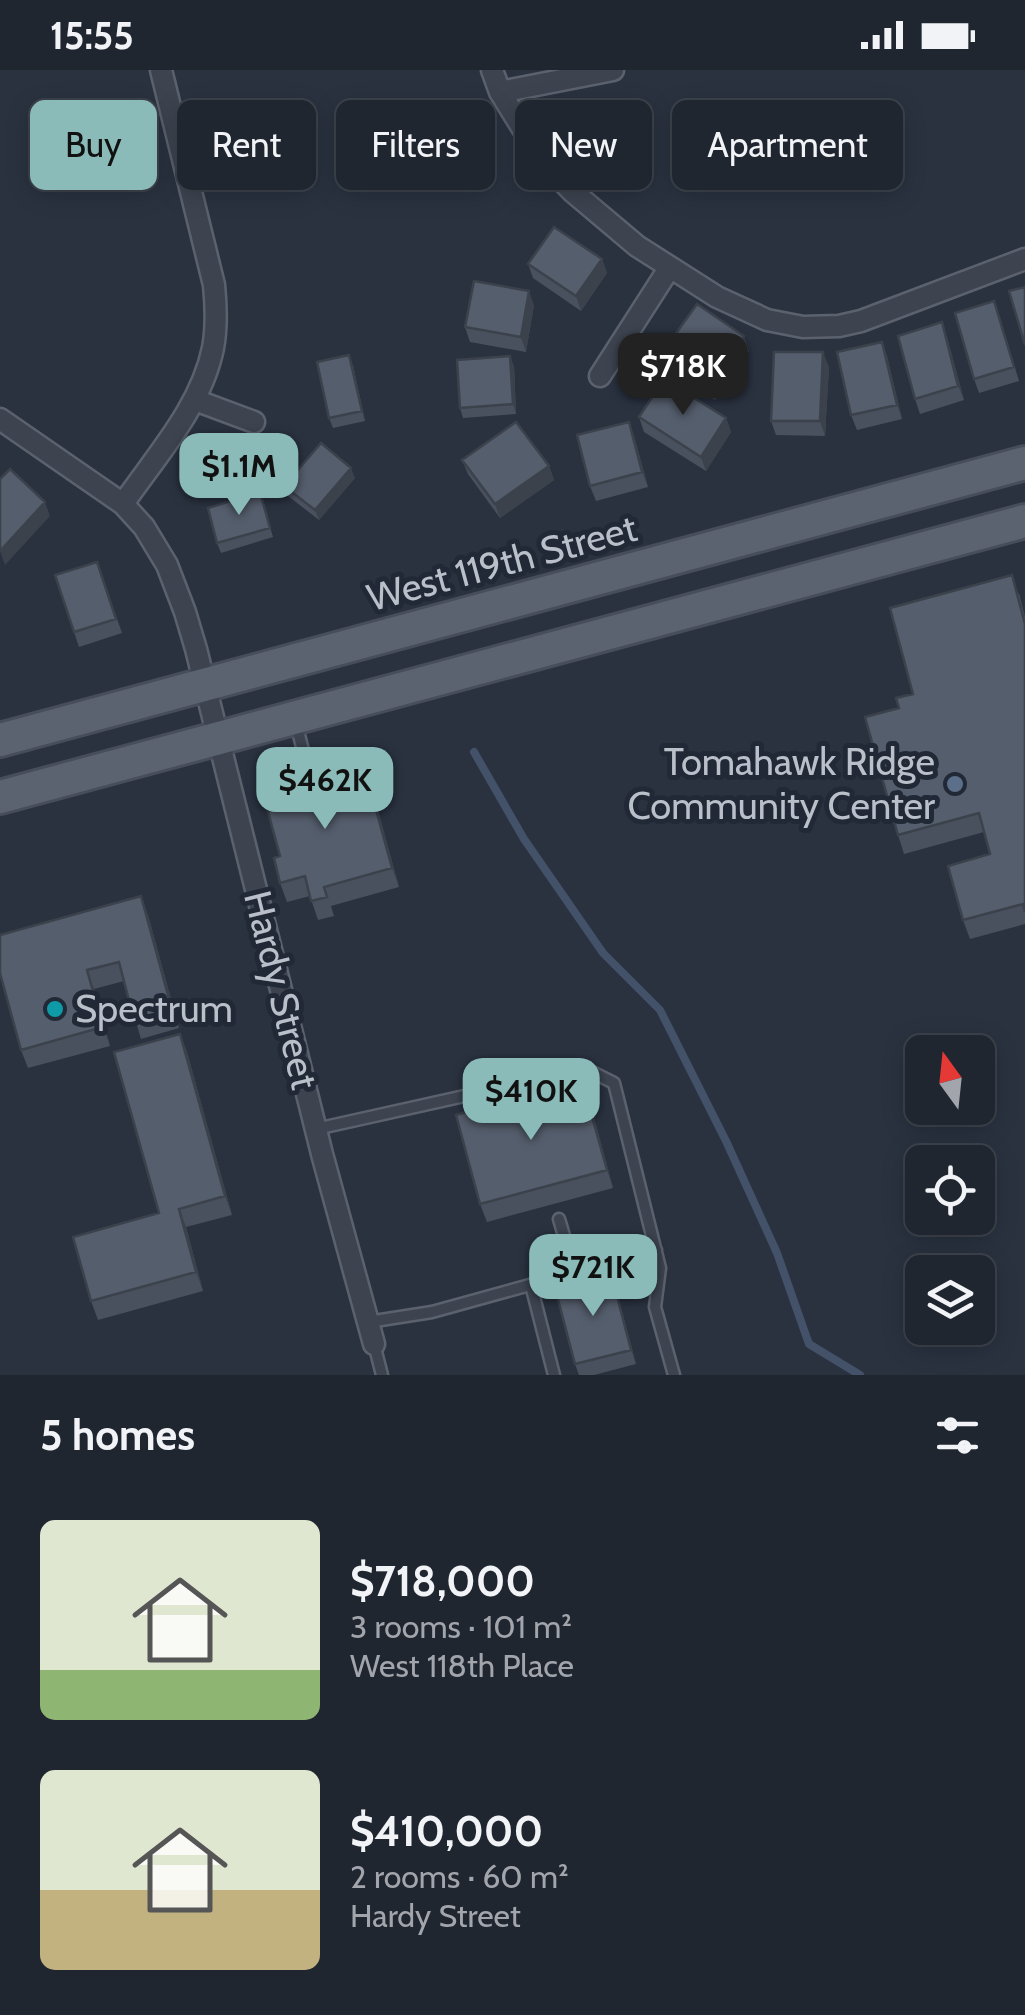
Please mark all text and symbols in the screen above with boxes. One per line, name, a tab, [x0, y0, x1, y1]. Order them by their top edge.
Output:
text: 15:55	[50, 12, 134, 59]
chip: Buy	[30, 100, 157, 190]
chip: Rent	[177, 100, 316, 190]
chip: Filters	[336, 100, 495, 190]
chip: New	[515, 100, 652, 190]
chip: Apartment	[672, 100, 903, 190]
pin: $718K	[613, 333, 753, 418]
text: $718K	[640, 346, 726, 385]
pin: $1.1M	[169, 433, 309, 518]
text: $1.1M	[201, 446, 277, 485]
street label: West 119th Street	[362, 504, 642, 621]
place label: Tomahawk Ridge Community Center	[627, 738, 935, 829]
pin: $462K	[255, 747, 395, 832]
text: $462K	[278, 760, 372, 799]
marker: Tomahawk Ridge Community Center	[944, 773, 966, 795]
street label: Hardy Street	[234, 886, 329, 1094]
place label: Spectrum	[75, 985, 233, 1032]
marker: Spectrum	[44, 998, 66, 1020]
north arrow	[905, 1035, 995, 1125]
map controls	[905, 1035, 995, 1345]
pin: $410K	[461, 1058, 601, 1143]
text: $410K	[485, 1071, 577, 1110]
button: locate	[905, 1145, 995, 1235]
pin: $721K	[523, 1234, 663, 1319]
text: $721K	[551, 1247, 635, 1286]
button: layers	[905, 1255, 995, 1345]
icon: filters	[930, 1408, 985, 1463]
text: 5 homes	[40, 1409, 195, 1461]
text: $718,000	[350, 1555, 535, 1607]
icon: home	[120, 1560, 240, 1680]
text: 3 rooms · 101 m²	[350, 1607, 572, 1646]
text: West 118th Place	[350, 1646, 574, 1685]
text: $410,000	[350, 1805, 543, 1857]
icon: home	[120, 1810, 240, 1930]
text: 2 rooms · 60 m²	[350, 1857, 569, 1896]
text: Hardy Street	[350, 1896, 521, 1935]

